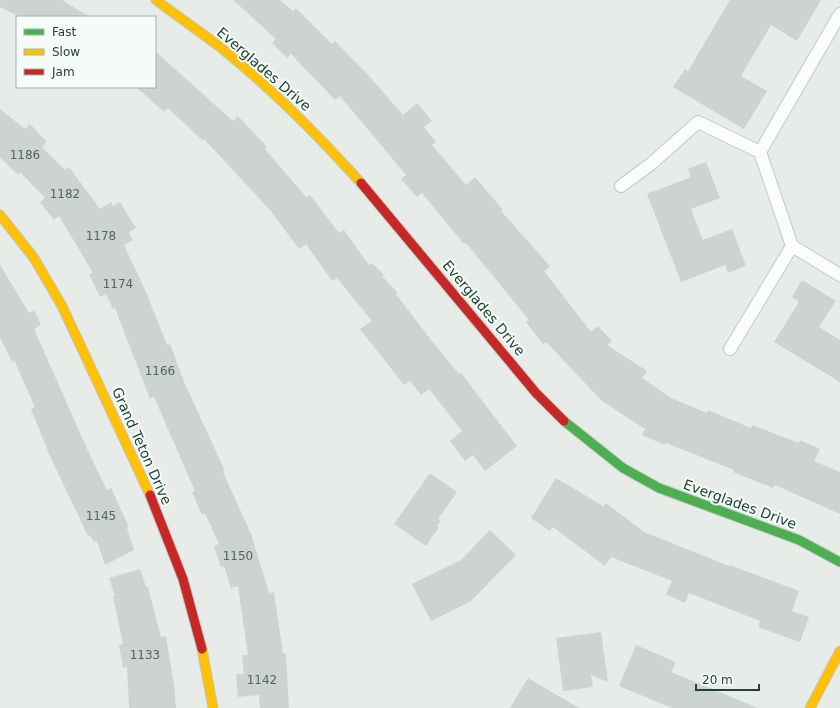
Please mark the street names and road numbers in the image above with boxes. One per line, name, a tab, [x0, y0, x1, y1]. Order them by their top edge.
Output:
street label: Everglades Drive	[214, 24, 314, 114]
street label: Everglades Drive	[440, 257, 528, 359]
street label: Grand Teton Drive	[109, 385, 175, 507]
street label: Everglades Drive	[681, 476, 799, 532]

